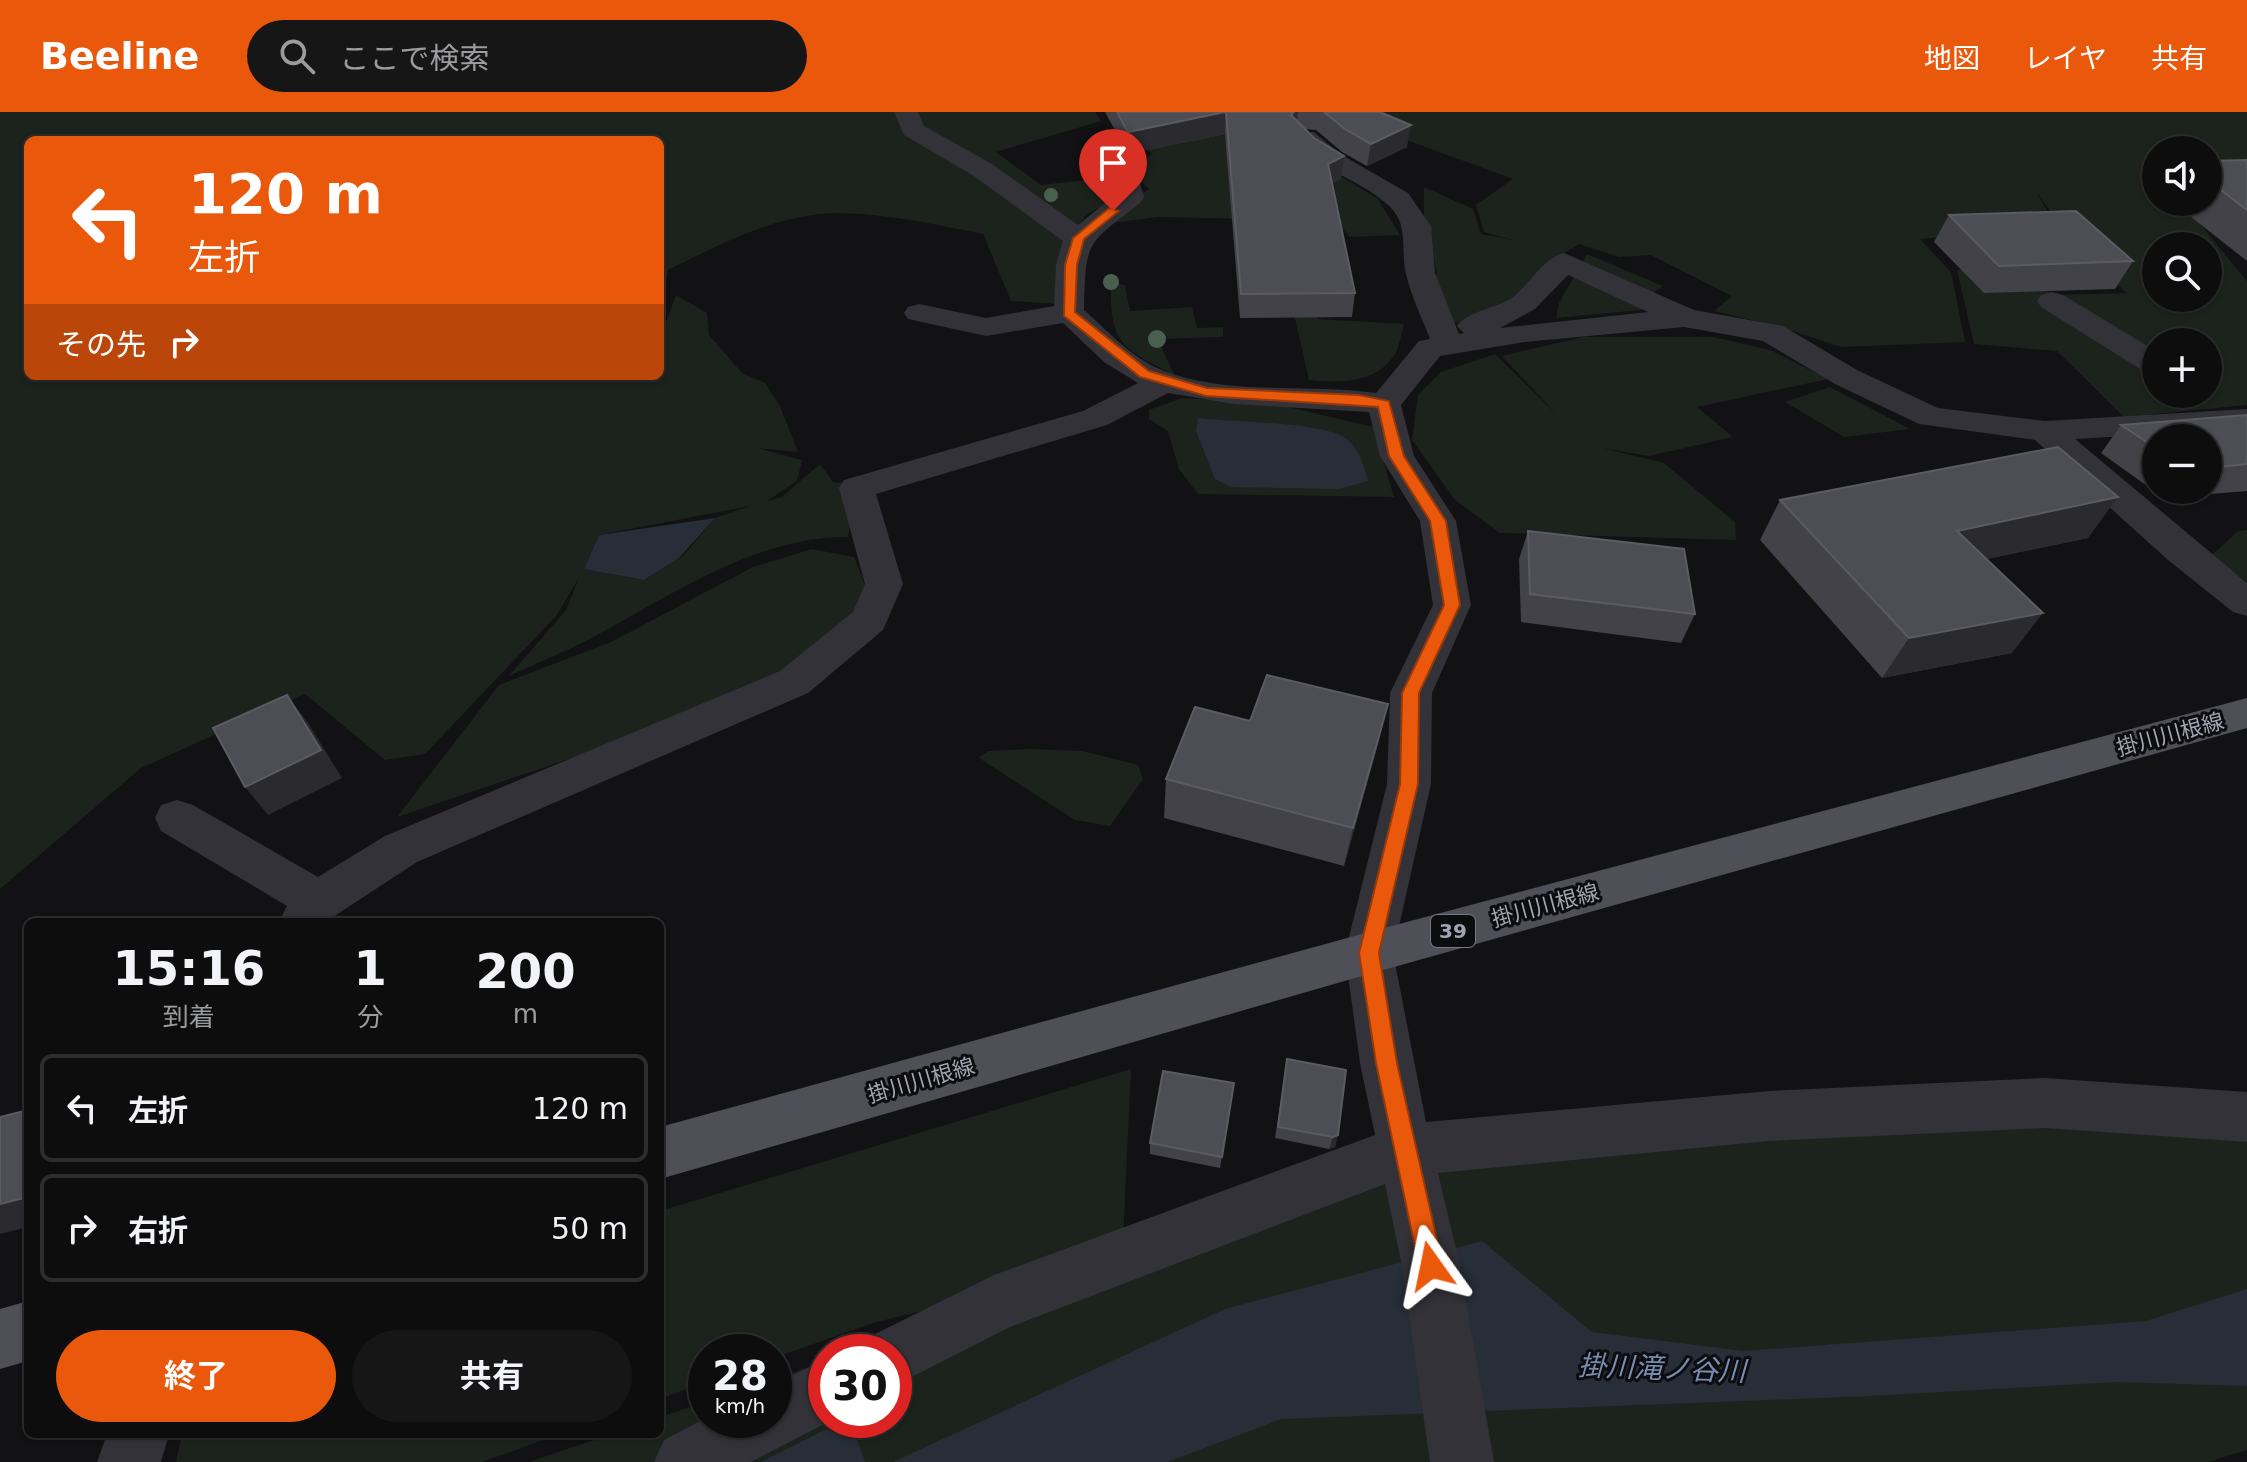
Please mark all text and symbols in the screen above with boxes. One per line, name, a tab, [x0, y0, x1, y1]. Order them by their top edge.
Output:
search box	[247, 20, 807, 92]
text: Beeline	[40, 34, 199, 78]
icon: search	[275, 34, 319, 78]
text: ここで検索	[339, 41, 489, 76]
text: 地図	[1924, 42, 1980, 75]
text: レイヤ	[2024, 42, 2107, 75]
text: 共有	[2151, 42, 2207, 75]
pin	[1079, 129, 1147, 211]
map controls	[2142, 136, 2222, 504]
button: sound	[2142, 136, 2222, 216]
icon: arrive	[1091, 141, 1135, 185]
text: 120 m	[188, 161, 383, 226]
icon: left	[56, 168, 160, 272]
button: search	[2142, 232, 2222, 312]
text: 左折	[188, 237, 260, 278]
icon: right	[162, 320, 206, 364]
text: その先	[56, 327, 146, 362]
button: +	[2142, 328, 2222, 408]
button: −	[2142, 424, 2222, 504]
street label: 掛川川根線	[2114, 708, 2226, 761]
street label: 掛川川根線	[1489, 879, 1601, 932]
road number: 39	[1431, 915, 1475, 947]
text: 15:16	[112, 940, 265, 996]
text: 1	[354, 940, 387, 996]
text: 200	[475, 943, 576, 999]
text: m	[513, 999, 538, 1029]
text: 到着	[163, 1002, 215, 1032]
text: 分	[357, 1002, 383, 1032]
street label: 掛川川根線	[865, 1053, 977, 1108]
icon: left	[60, 1086, 104, 1130]
text: 120 m	[532, 1091, 628, 1126]
text: 左折	[128, 1093, 188, 1128]
icon: right	[60, 1206, 104, 1250]
text: 50 m	[551, 1211, 628, 1246]
text: 右折	[128, 1213, 188, 1248]
position arrow	[1389, 1224, 1473, 1308]
button: 終了	[56, 1330, 336, 1422]
button: 共有	[352, 1330, 632, 1422]
speed limit sign: 30	[808, 1334, 912, 1438]
water label: 掛川滝ノ谷川	[1577, 1349, 1749, 1388]
text: 28	[712, 1353, 768, 1399]
text: km/h	[715, 1394, 765, 1418]

